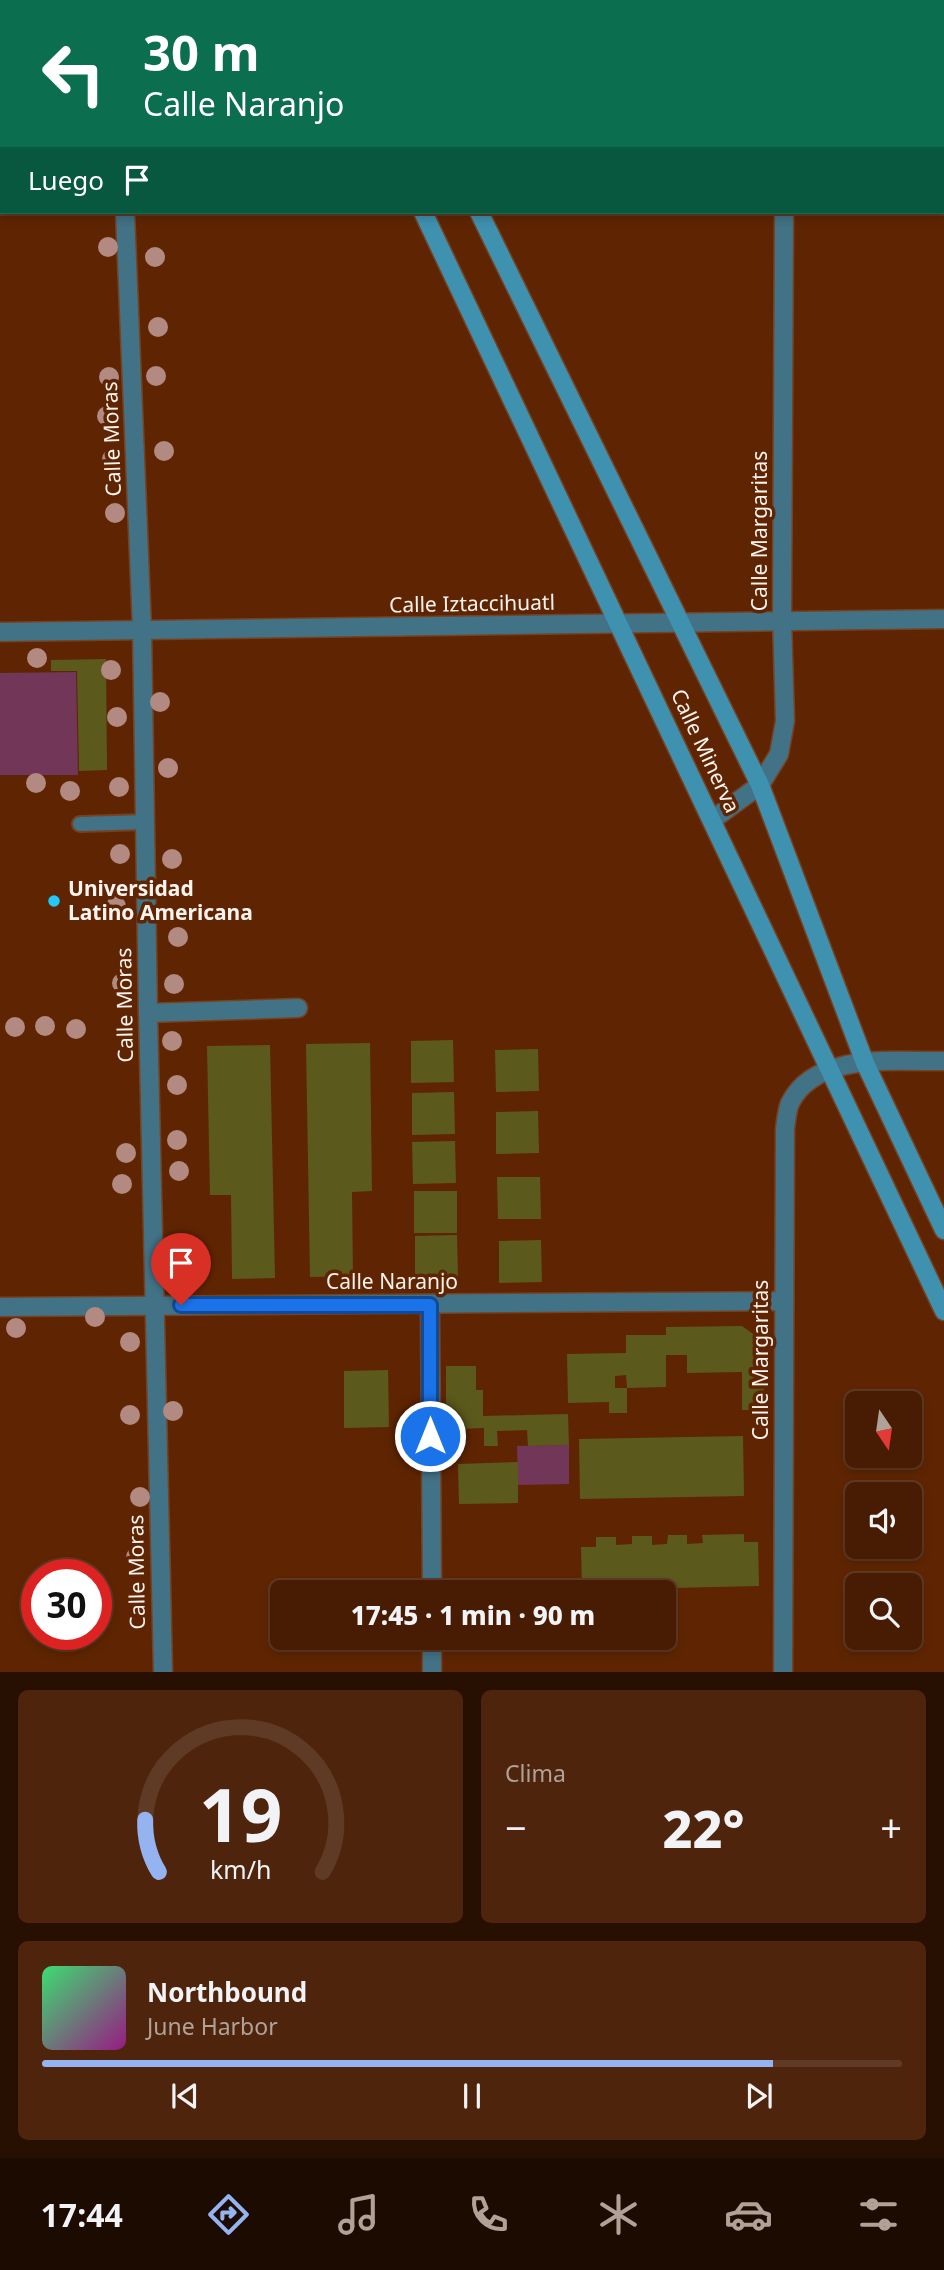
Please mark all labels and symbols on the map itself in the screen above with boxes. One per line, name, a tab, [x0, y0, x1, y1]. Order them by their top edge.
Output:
street label: Calle Moras	[95, 381, 127, 497]
street label: Calle Margaritas	[745, 451, 773, 611]
street label: Calle Iztaccihuatl	[389, 588, 555, 618]
street label: Calle Minerva	[665, 684, 747, 817]
place label: Universidad Latino Americana	[68, 874, 253, 926]
marker: Universidad Latino Americana	[46, 893, 62, 909]
street label: Calle Moras	[109, 947, 139, 1063]
pin	[151, 1233, 211, 1305]
street label: Calle Naranjo	[326, 1267, 458, 1295]
street label: Calle Margaritas	[746, 1280, 774, 1440]
north arrow	[845, 1391, 922, 1468]
position arrow	[393, 1399, 467, 1473]
street label: Calle Moras	[121, 1514, 151, 1630]
speed limit sign: 30	[21, 1559, 112, 1650]

